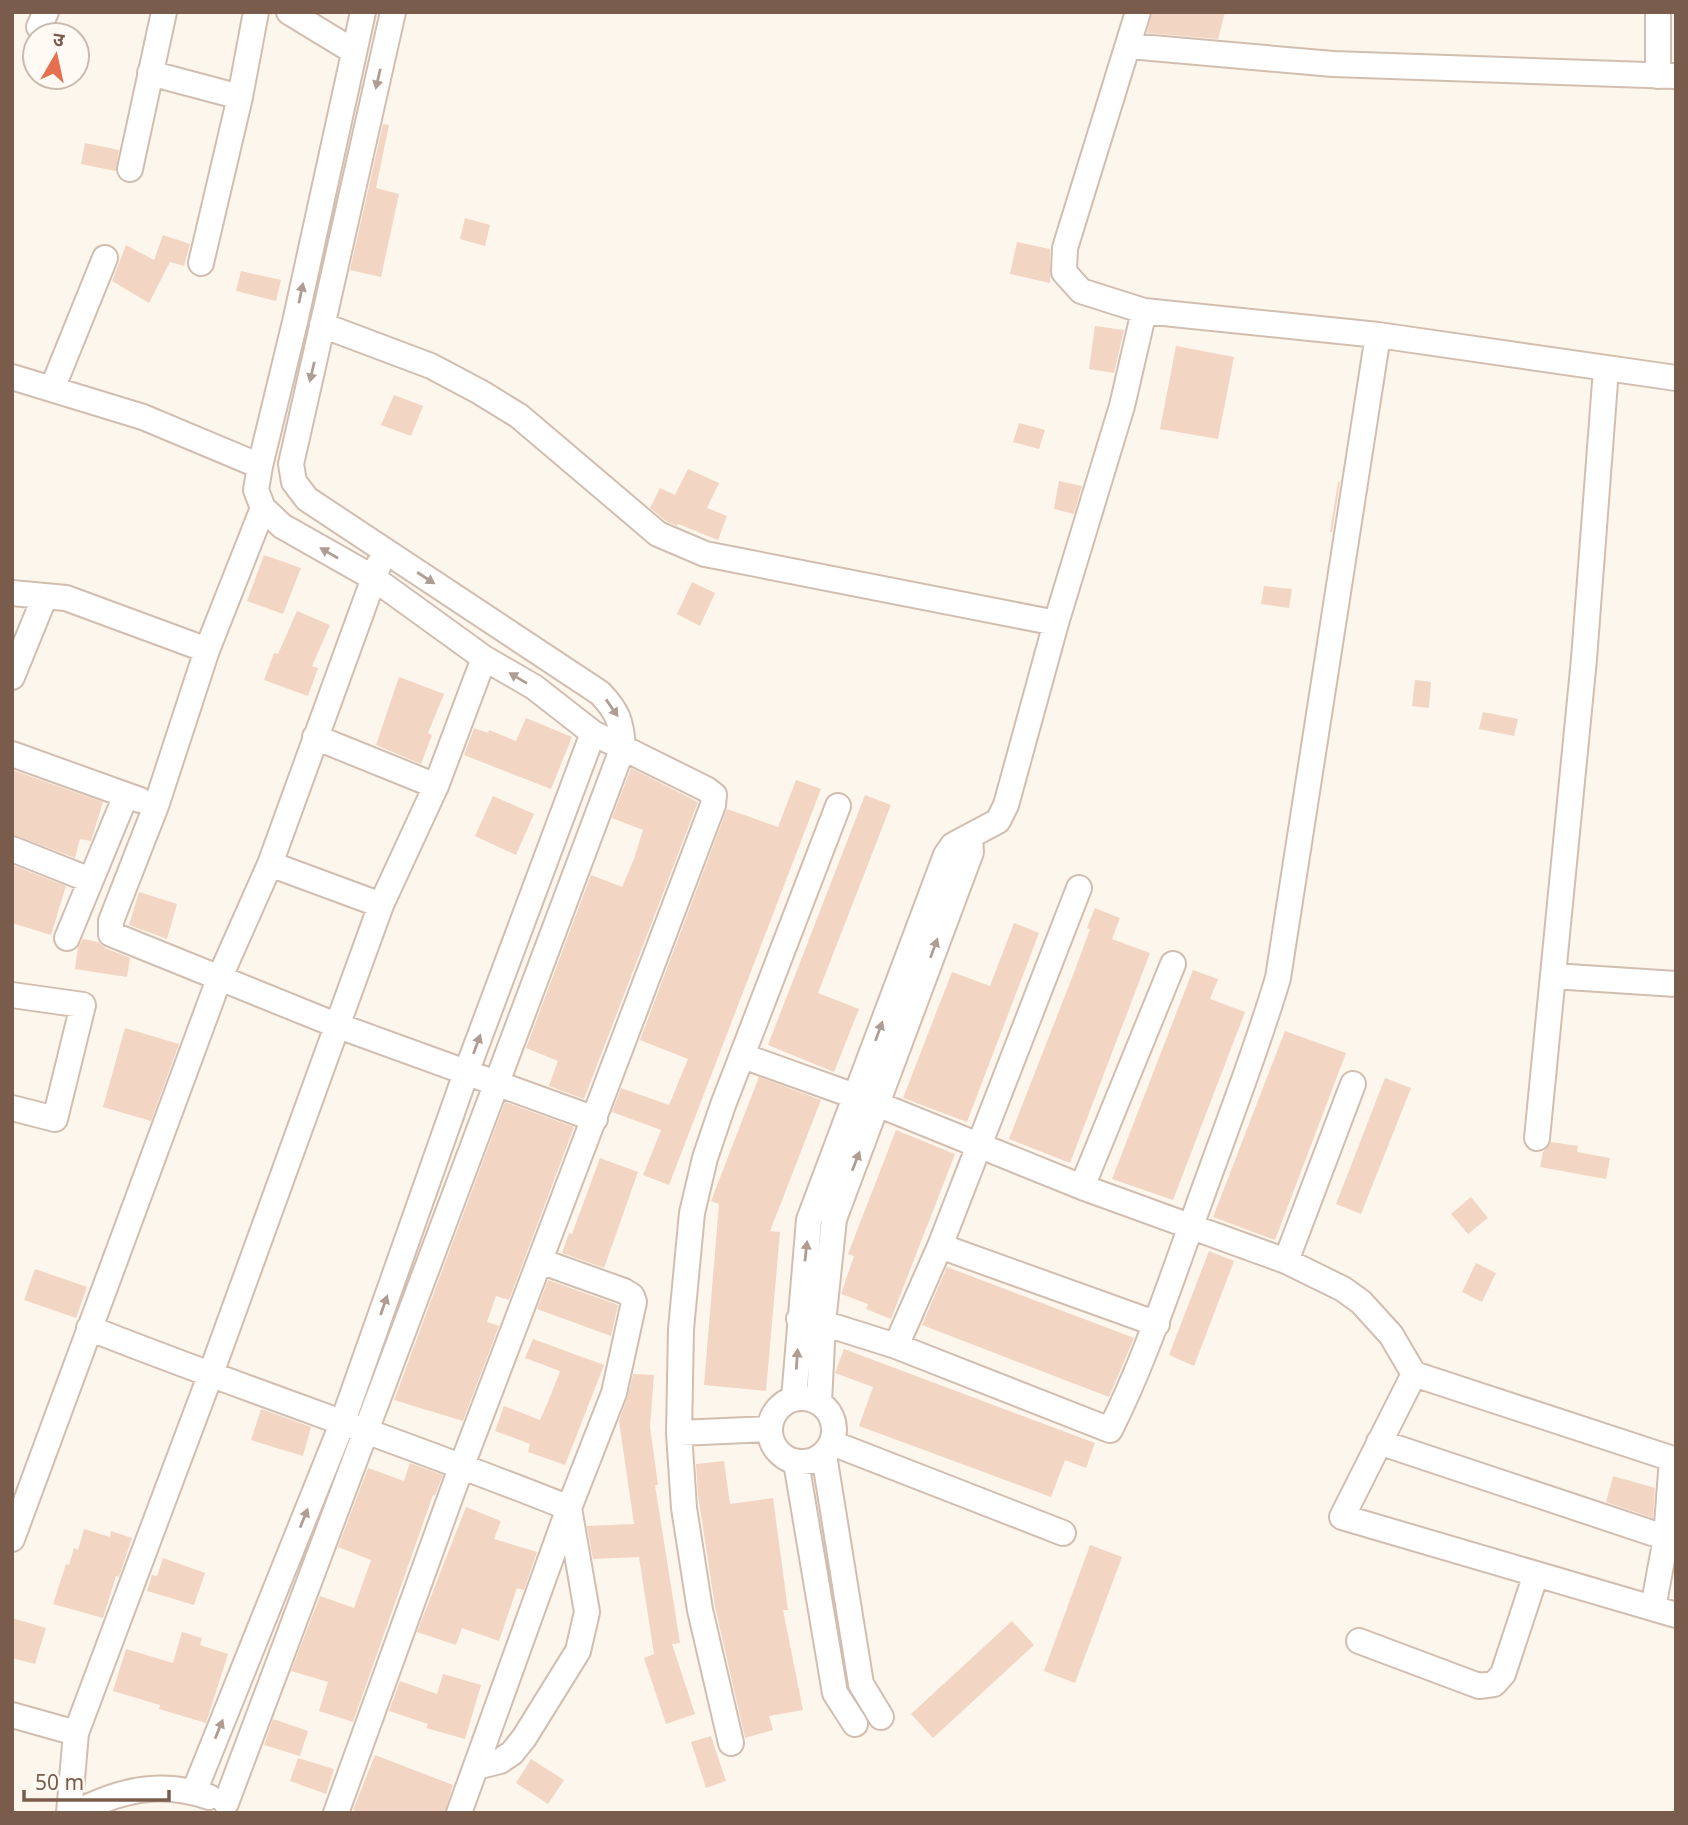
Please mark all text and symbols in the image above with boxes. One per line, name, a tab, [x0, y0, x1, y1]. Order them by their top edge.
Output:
north arrow	[21, 21, 91, 91]
text: उ	[51, 25, 67, 53]
one-way arrow	[372, 68, 383, 90]
one-way arrow	[296, 282, 307, 304]
one-way arrow	[306, 362, 317, 384]
one-way arrow	[319, 547, 338, 559]
one-way arrow	[417, 571, 435, 585]
one-way arrow	[509, 672, 528, 684]
one-way arrow	[604, 698, 618, 717]
one-way arrow	[929, 937, 940, 958]
one-way arrow	[873, 1021, 884, 1042]
one-way arrow	[471, 1034, 482, 1055]
one-way arrow	[850, 1151, 861, 1172]
one-way arrow	[801, 1240, 812, 1262]
one-way arrow	[379, 1294, 390, 1315]
one-way arrow	[791, 1348, 802, 1370]
one-way arrow	[299, 1507, 310, 1528]
one-way arrow	[214, 1718, 225, 1739]
scale bar	[24, 1758, 170, 1802]
text: 50 m	[35, 1768, 84, 1796]

